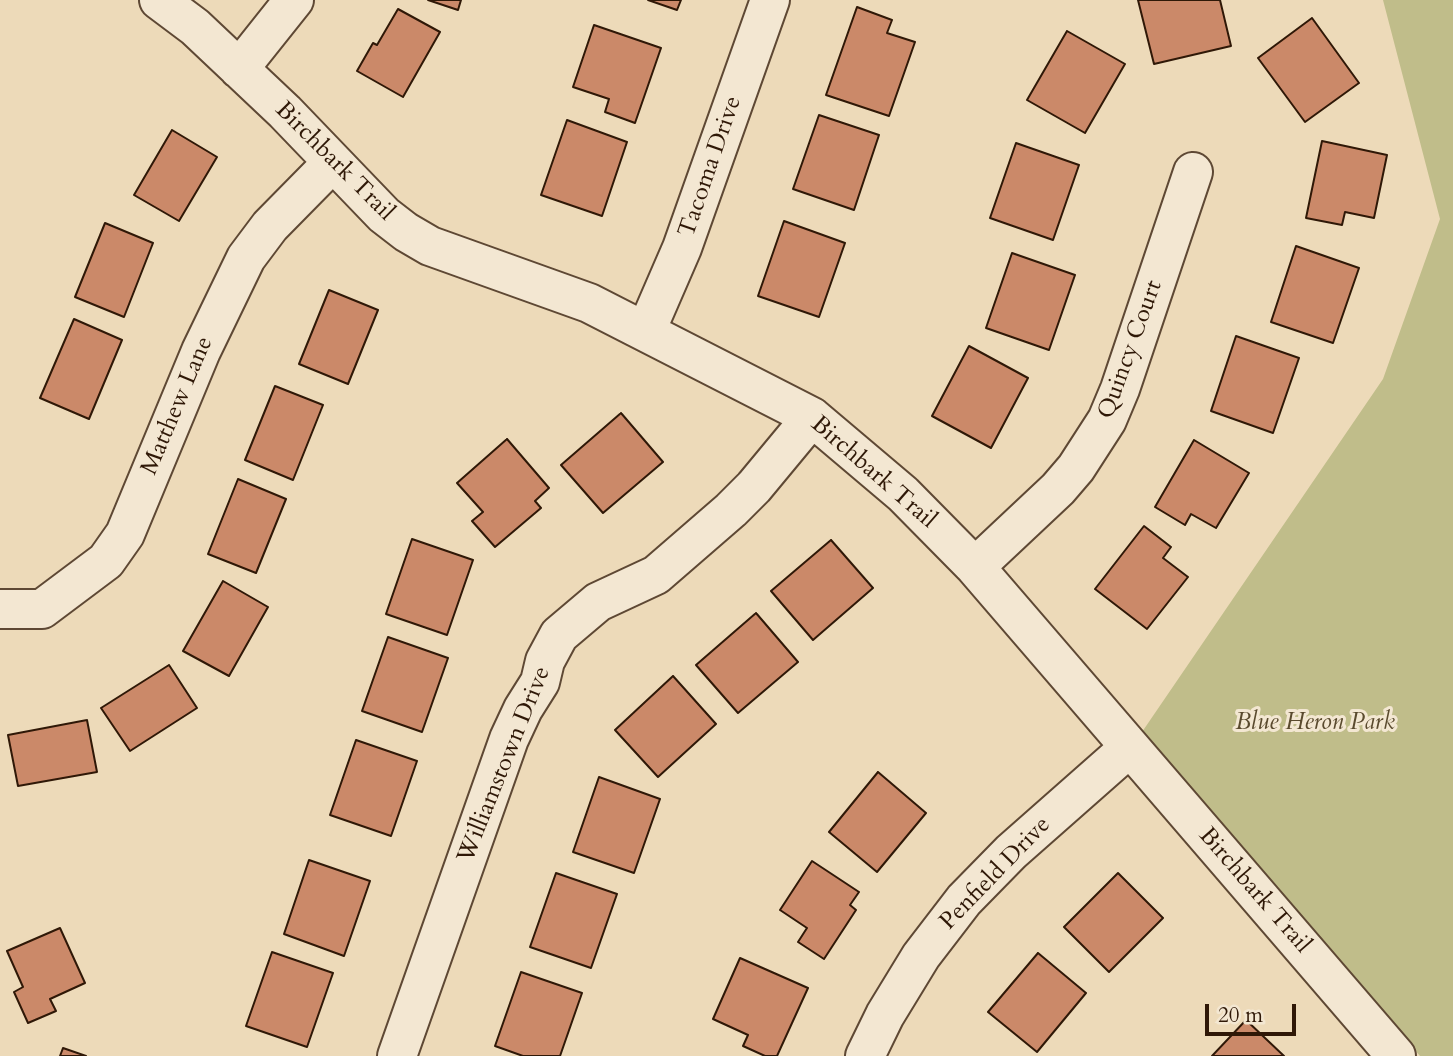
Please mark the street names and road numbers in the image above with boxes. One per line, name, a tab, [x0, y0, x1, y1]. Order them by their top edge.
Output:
street label: Tacoma Drive	[673, 93, 749, 241]
street label: Birchbark Trail	[268, 96, 400, 228]
street label: Quincy Court	[1093, 277, 1169, 423]
street label: Matthew Lane	[136, 333, 220, 479]
street label: Birchbark Trail	[804, 411, 942, 535]
street label: Williamstown Drive	[453, 663, 557, 867]
street label: Penfield Drive	[935, 811, 1057, 937]
street label: Birchbark Trail	[1192, 822, 1316, 960]

